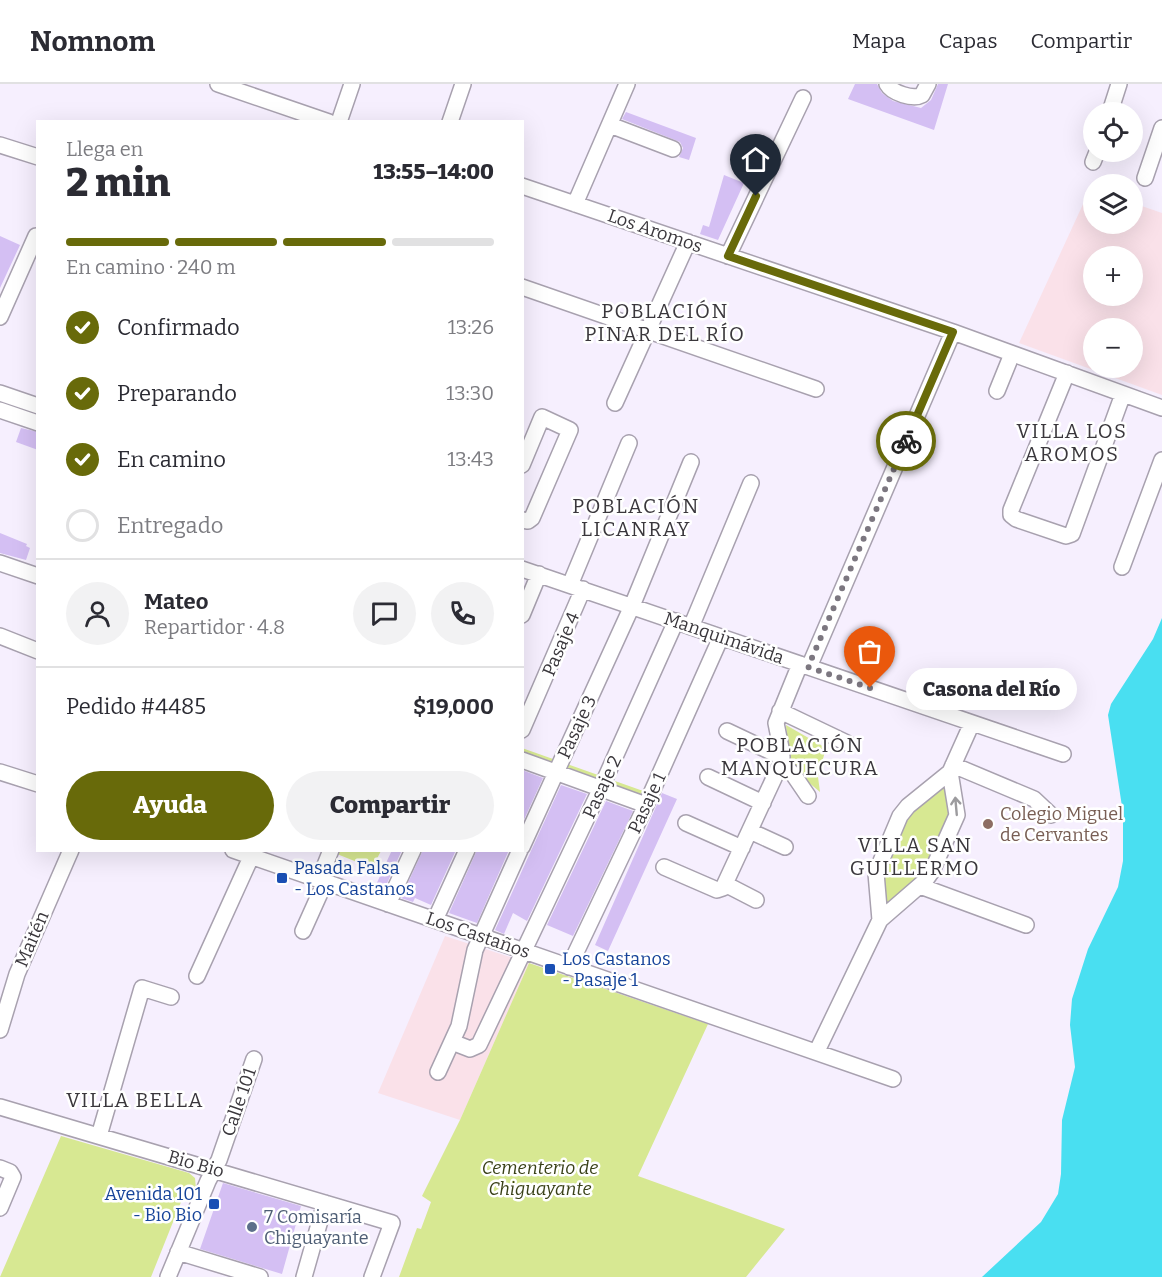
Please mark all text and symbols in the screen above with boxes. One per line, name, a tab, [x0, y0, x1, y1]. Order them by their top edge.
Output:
text: Nomnom	[30, 25, 155, 58]
text: Mapa	[852, 28, 906, 54]
text: Capas	[939, 28, 997, 54]
text: Compartir	[1030, 28, 1132, 54]
map controls	[1083, 102, 1143, 378]
button: locate	[1083, 102, 1143, 162]
pin	[730, 134, 781, 196]
text: Llega en	[66, 137, 143, 161]
icon: home	[739, 143, 772, 176]
text: 13:55–14:00	[373, 158, 494, 185]
text: 2 min	[66, 160, 170, 206]
button: layers	[1083, 174, 1143, 234]
street label: Los Aromos	[605, 205, 705, 257]
button: +	[1083, 246, 1143, 306]
text: En camino · 240 m	[66, 255, 236, 279]
district label: POBLACIÓN PINAR DEL RÍO	[585, 299, 745, 346]
icon: check	[66, 311, 99, 344]
text: Confirmado	[117, 314, 240, 341]
text: 13:26	[448, 315, 494, 339]
button: −	[1083, 318, 1143, 378]
icon: check	[66, 377, 99, 410]
text: Preparando	[117, 380, 237, 407]
text: 13:30	[446, 381, 494, 405]
courier	[876, 411, 936, 471]
district label: VILLA LOS AROMOS	[1017, 419, 1127, 466]
icon: bike	[890, 425, 923, 458]
icon: check	[66, 443, 99, 476]
text: En camino	[117, 446, 226, 473]
text: 13:43	[447, 447, 494, 471]
district label: POBLACIÓN LICANRAY	[572, 494, 700, 541]
text: Entregado	[117, 512, 223, 539]
button: person	[66, 582, 129, 645]
button: chat	[353, 582, 416, 645]
button: phone	[431, 582, 494, 645]
text: Mateo	[144, 588, 208, 615]
street label: Manquimávida	[661, 607, 787, 669]
street label: Pasaje 4	[538, 608, 584, 679]
text: Repartidor · 4.8	[144, 615, 285, 639]
pin	[844, 626, 895, 688]
icon: bag	[853, 635, 886, 668]
callout: Casona del Río	[906, 667, 1077, 709]
text: Casona del Río	[923, 677, 1060, 701]
street label: Pasaje 3	[553, 692, 601, 762]
text: Pedido #4485	[66, 693, 206, 720]
text: $19,000	[413, 693, 494, 720]
district label: POBLACIÓN MANQUECURA	[721, 733, 879, 780]
street label: Pasaje 2	[578, 752, 626, 822]
street label: Pasaje 1	[623, 769, 671, 837]
button: Ayuda	[66, 771, 274, 840]
button: Compartir	[286, 771, 494, 840]
one-way arrow	[950, 796, 961, 816]
place label: Colegio Miguel de Cervantes	[1000, 803, 1123, 846]
marker: Colegio Miguel de Cervantes	[981, 817, 995, 831]
district label: VILLA SAN GUILLERMO	[850, 833, 980, 880]
place label: Pasada Falsa - Los Castanos	[294, 857, 414, 900]
marker: Pasada Falsa - Los Castanos	[275, 871, 289, 885]
street label: Maitén	[10, 907, 54, 970]
street label: Los Castaños	[423, 907, 533, 963]
place label: Los Castanos - Pasaje 1	[562, 948, 671, 991]
marker: Los Castanos - Pasaje 1	[543, 962, 557, 976]
street label: Calle 101	[217, 1064, 261, 1139]
district label: VILLA BELLA	[66, 1088, 204, 1112]
street label: Bio Bio	[165, 1145, 227, 1183]
park label: Cementerio de Chiguayante	[482, 1157, 598, 1200]
place label: Avenida 101 - Bio Bio	[104, 1183, 203, 1226]
marker: Avenida 101 - Bio Bio	[207, 1197, 221, 1211]
place label: 7 Comisaría Chiguayante	[264, 1206, 369, 1249]
marker: 7 Comisaría Chiguayante	[245, 1220, 259, 1234]

